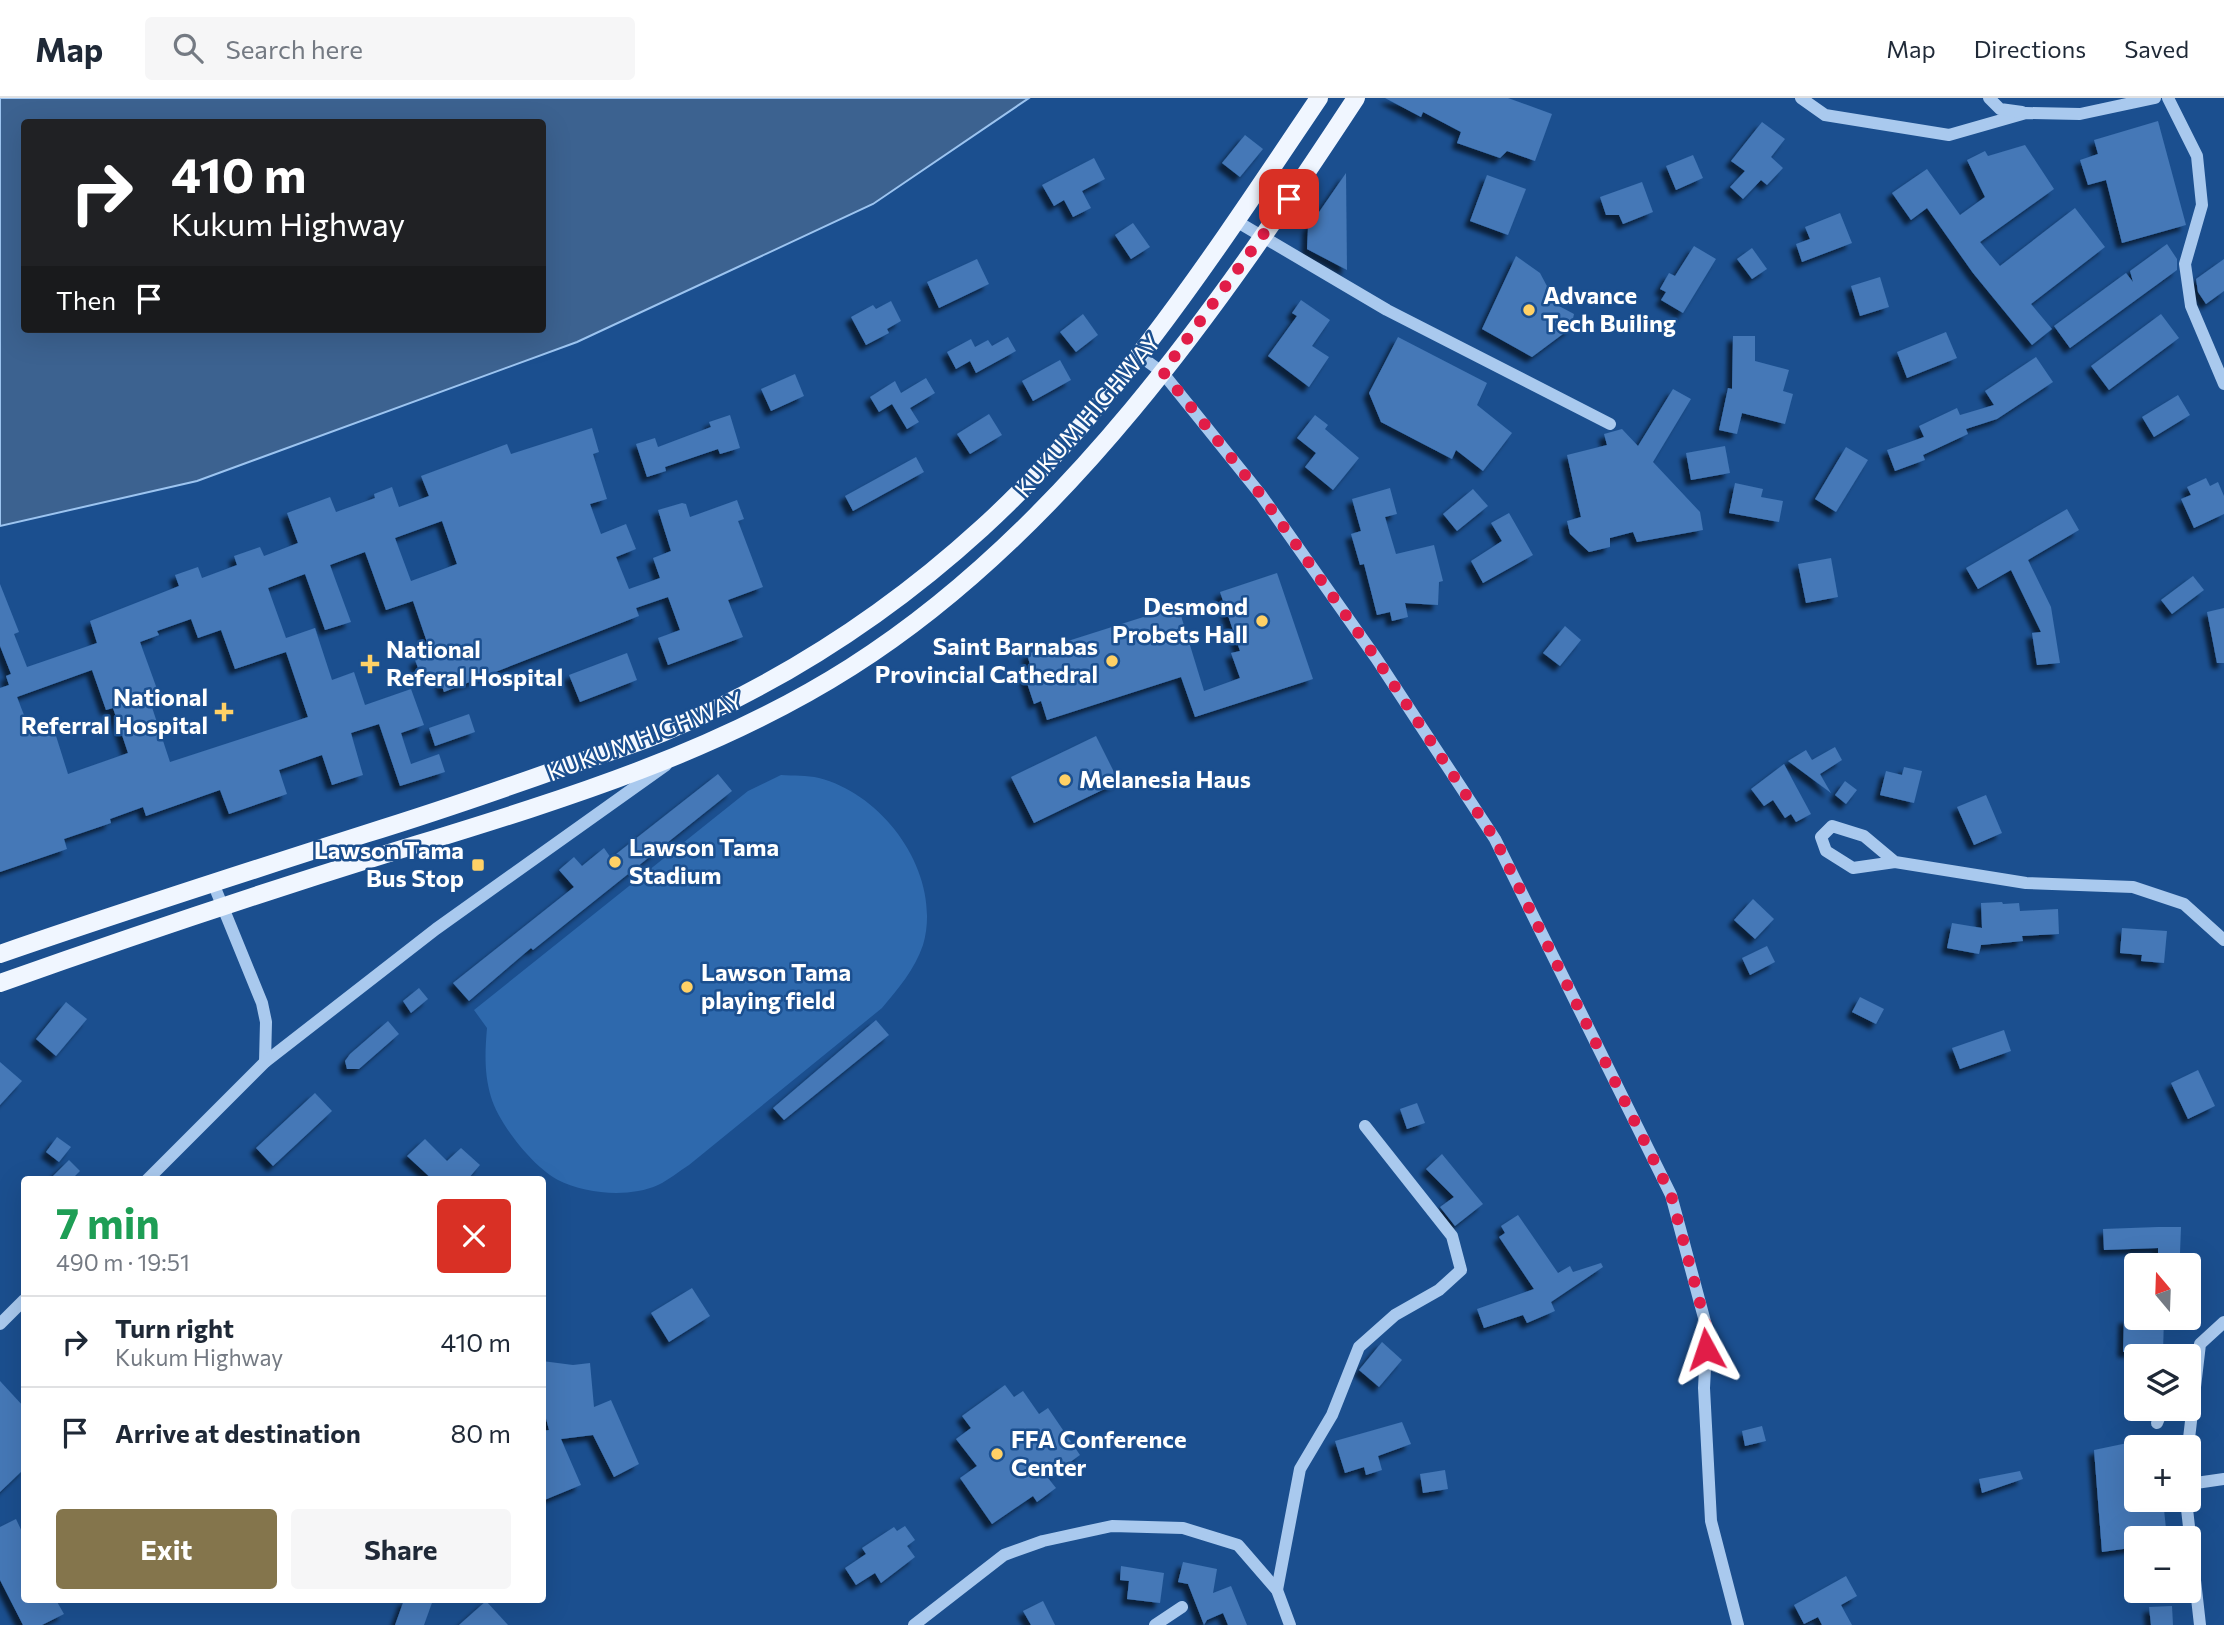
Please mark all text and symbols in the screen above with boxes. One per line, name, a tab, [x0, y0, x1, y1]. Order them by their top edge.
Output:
search box	[145, 17, 635, 80]
text: Map	[35, 28, 103, 69]
icon: search	[169, 29, 207, 67]
text: Search here	[225, 33, 363, 64]
text: Map	[1886, 34, 1936, 63]
text: Directions	[1974, 34, 2086, 63]
text: Saved	[2124, 34, 2189, 63]
text: 410 m	[171, 143, 306, 203]
icon: right	[56, 147, 147, 238]
pin	[1259, 169, 1319, 229]
icon: arrive	[1270, 180, 1308, 218]
text: Kukum Highway	[171, 203, 405, 243]
icon: arrive	[130, 280, 168, 318]
place label: Advance Tech Builing	[1543, 280, 1676, 337]
text: Then	[56, 284, 116, 315]
marker: Advance Tech Builing	[1521, 302, 1537, 318]
street label: KUKUM HIGHWAY	[1008, 327, 1166, 503]
place label: Desmond Probets Hall	[1112, 591, 1248, 648]
marker: Desmond Probets Hall	[1254, 613, 1270, 629]
place label: Saint Barnabas Provincial Cathedral	[875, 631, 1098, 688]
place label: National Referal Hospital	[386, 634, 563, 691]
marker: Saint Barnabas Provincial Cathedral	[1104, 653, 1120, 669]
marker: National Referal Hospital	[360, 654, 380, 674]
place label: National Referral Hospital	[21, 682, 208, 739]
street label: KUKUM HIGHWAY	[542, 685, 747, 786]
marker: National Referral Hospital	[214, 702, 234, 722]
place label: Melanesia Haus	[1079, 764, 1251, 793]
marker: Melanesia Haus	[1057, 772, 1073, 788]
place label: Lawson Tama Stadium	[629, 832, 779, 889]
place label: Lawson Tama Bus Stop	[314, 835, 464, 892]
marker: Lawson Tama Stadium	[607, 854, 623, 870]
marker: Lawson Tama Bus Stop	[470, 857, 486, 873]
place label: Lawson Tama playing field	[701, 957, 851, 1014]
marker: Lawson Tama playing field	[679, 979, 695, 995]
text: 7 min	[56, 1196, 160, 1248]
button: close	[437, 1199, 511, 1273]
text: 490 m · 19:51	[56, 1248, 190, 1276]
north arrow	[2124, 1253, 2202, 1330]
map controls	[2124, 1253, 2201, 1603]
text: Turn right	[115, 1312, 234, 1343]
position arrow	[1669, 1312, 1743, 1386]
icon: right	[56, 1323, 94, 1361]
text: 410 m	[440, 1326, 511, 1357]
text: Kukum Highway	[115, 1343, 283, 1371]
button: layers	[2124, 1344, 2201, 1421]
icon: arrive	[56, 1414, 94, 1452]
text: Arrive at destination	[115, 1417, 361, 1448]
text: 80 m	[451, 1417, 511, 1448]
place label: FFA Conference Center	[1011, 1424, 1187, 1481]
button: +	[2124, 1435, 2201, 1512]
marker: FFA Conference Center	[989, 1446, 1005, 1462]
button: Exit	[56, 1509, 277, 1589]
button: Share	[291, 1509, 511, 1589]
button: −	[2124, 1526, 2201, 1603]

